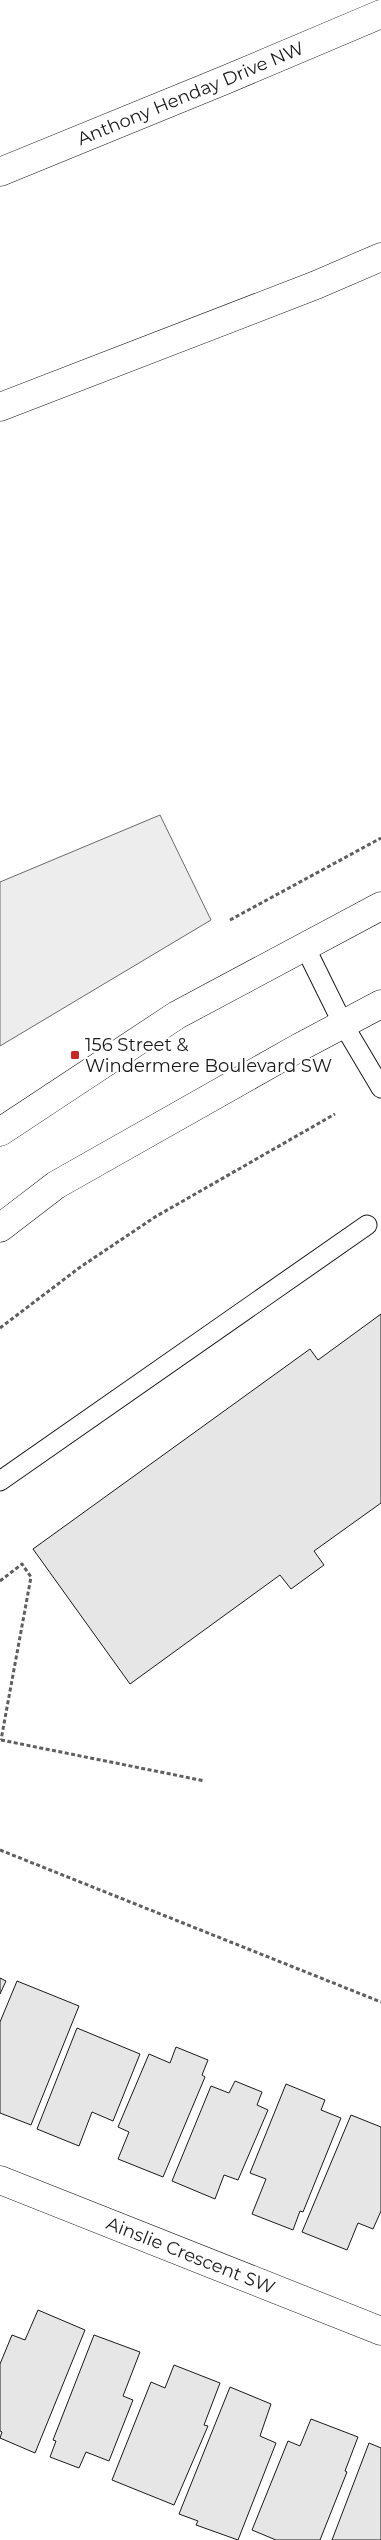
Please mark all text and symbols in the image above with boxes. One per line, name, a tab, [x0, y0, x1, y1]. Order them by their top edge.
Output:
street label: Anthony Henday Drive NW	[74, 37, 307, 150]
place label: 156 Street & Windermere Boulevard SW	[85, 1034, 332, 1077]
marker: 156 Street & Windermere Boulevard SW	[69, 1049, 81, 1061]
street label: Ainslie Crescent SW	[103, 2212, 278, 2299]

